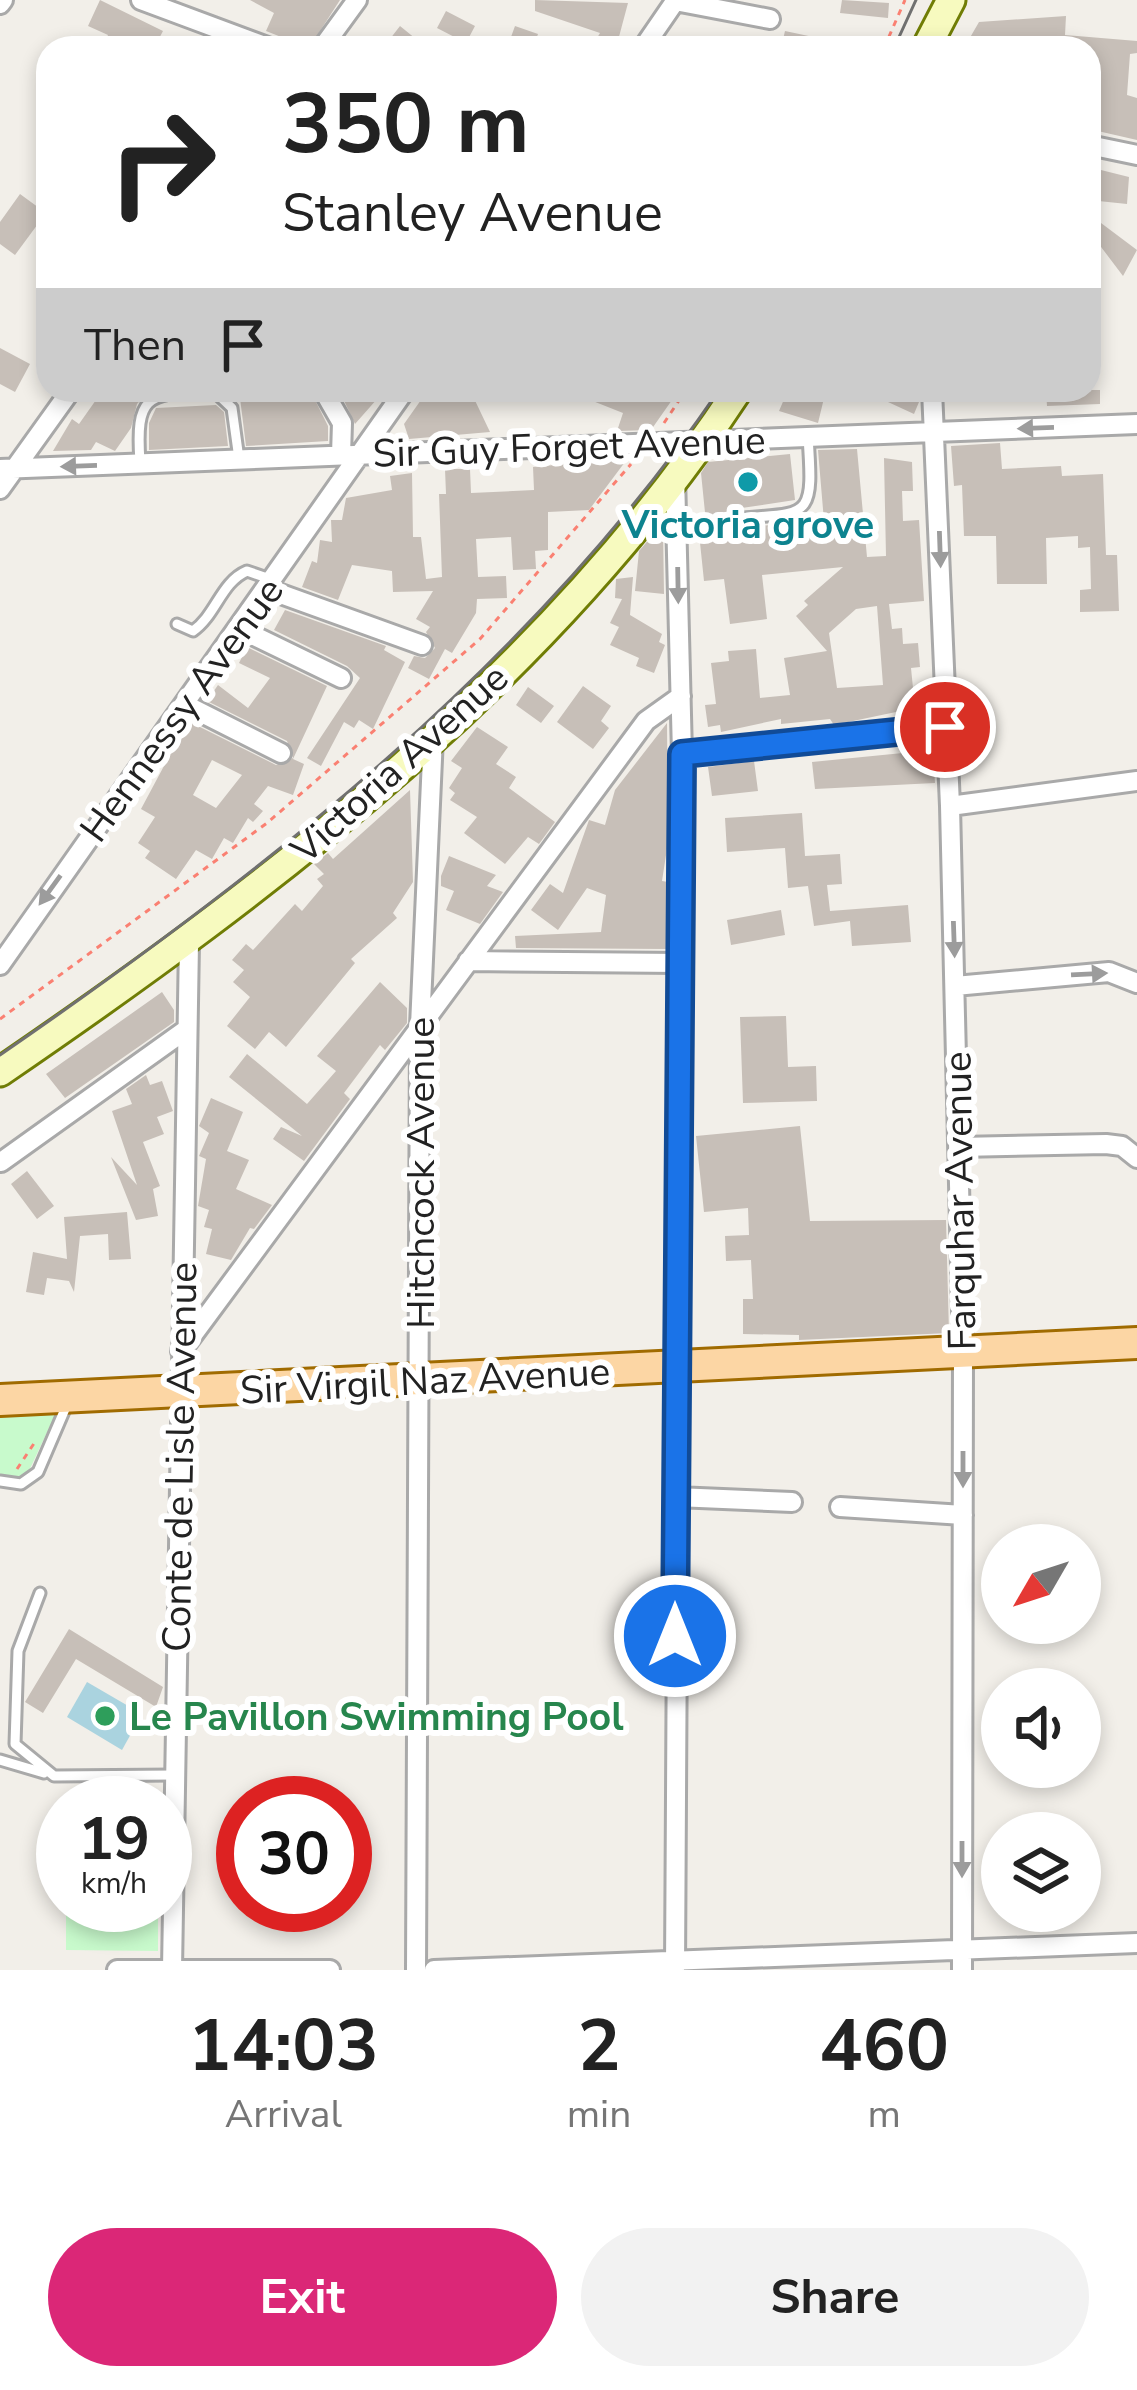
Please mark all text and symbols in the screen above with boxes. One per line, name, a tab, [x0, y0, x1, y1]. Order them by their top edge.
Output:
text: 350 m	[282, 67, 530, 182]
icon: right	[84, 84, 240, 240]
text: Stanley Avenue	[282, 176, 663, 250]
icon: arrive	[210, 312, 276, 378]
text: Then	[84, 315, 186, 376]
street label: Sir Guy Forget Avenue	[372, 414, 767, 481]
one-way arrow	[1016, 419, 1054, 438]
one-way arrow	[59, 456, 97, 475]
marker: Victoria grove	[735, 469, 761, 495]
place label: Victoria grove	[621, 499, 874, 552]
one-way arrow	[930, 531, 949, 569]
street label: Hennessy Avenue	[68, 567, 296, 853]
one-way arrow	[669, 567, 688, 605]
street label: Victoria Avenue	[279, 652, 520, 877]
pin	[894, 676, 996, 778]
icon: arrive	[912, 694, 978, 760]
one-way arrow	[39, 874, 62, 906]
one-way arrow	[944, 921, 963, 959]
one-way arrow	[1071, 964, 1108, 983]
street label: Hitchcock Avenue	[395, 1017, 448, 1329]
street label: Farquhar Avenue	[931, 1051, 990, 1351]
street label: Conte de Lisle Avenue	[151, 1261, 210, 1653]
street label: Sir Virgil Naz Avenue	[239, 1345, 611, 1418]
one-way arrow	[953, 1451, 973, 1489]
north arrow	[981, 1524, 1101, 1644]
map controls	[981, 1524, 1101, 1932]
position arrow	[612, 1573, 738, 1699]
button: sound	[981, 1668, 1101, 1788]
place label: Le Pavillon Swimming Pool	[129, 1691, 624, 1744]
marker: Le Pavillon Swimming Pool	[92, 1703, 118, 1729]
speed limit sign: 30	[216, 1776, 372, 1932]
text: 19	[78, 1798, 150, 1880]
button: layers	[981, 1812, 1101, 1932]
one-way arrow	[952, 1841, 972, 1879]
text: km/h	[81, 1863, 147, 1904]
text: 14:03	[188, 1997, 379, 2095]
text: 2	[577, 1997, 621, 2095]
text: 460	[819, 1997, 949, 2095]
text: Arrival	[225, 2088, 342, 2141]
text: min	[567, 2088, 631, 2141]
text: m	[867, 2088, 901, 2141]
button: Exit	[48, 2228, 557, 2366]
button: Share	[581, 2228, 1089, 2366]

